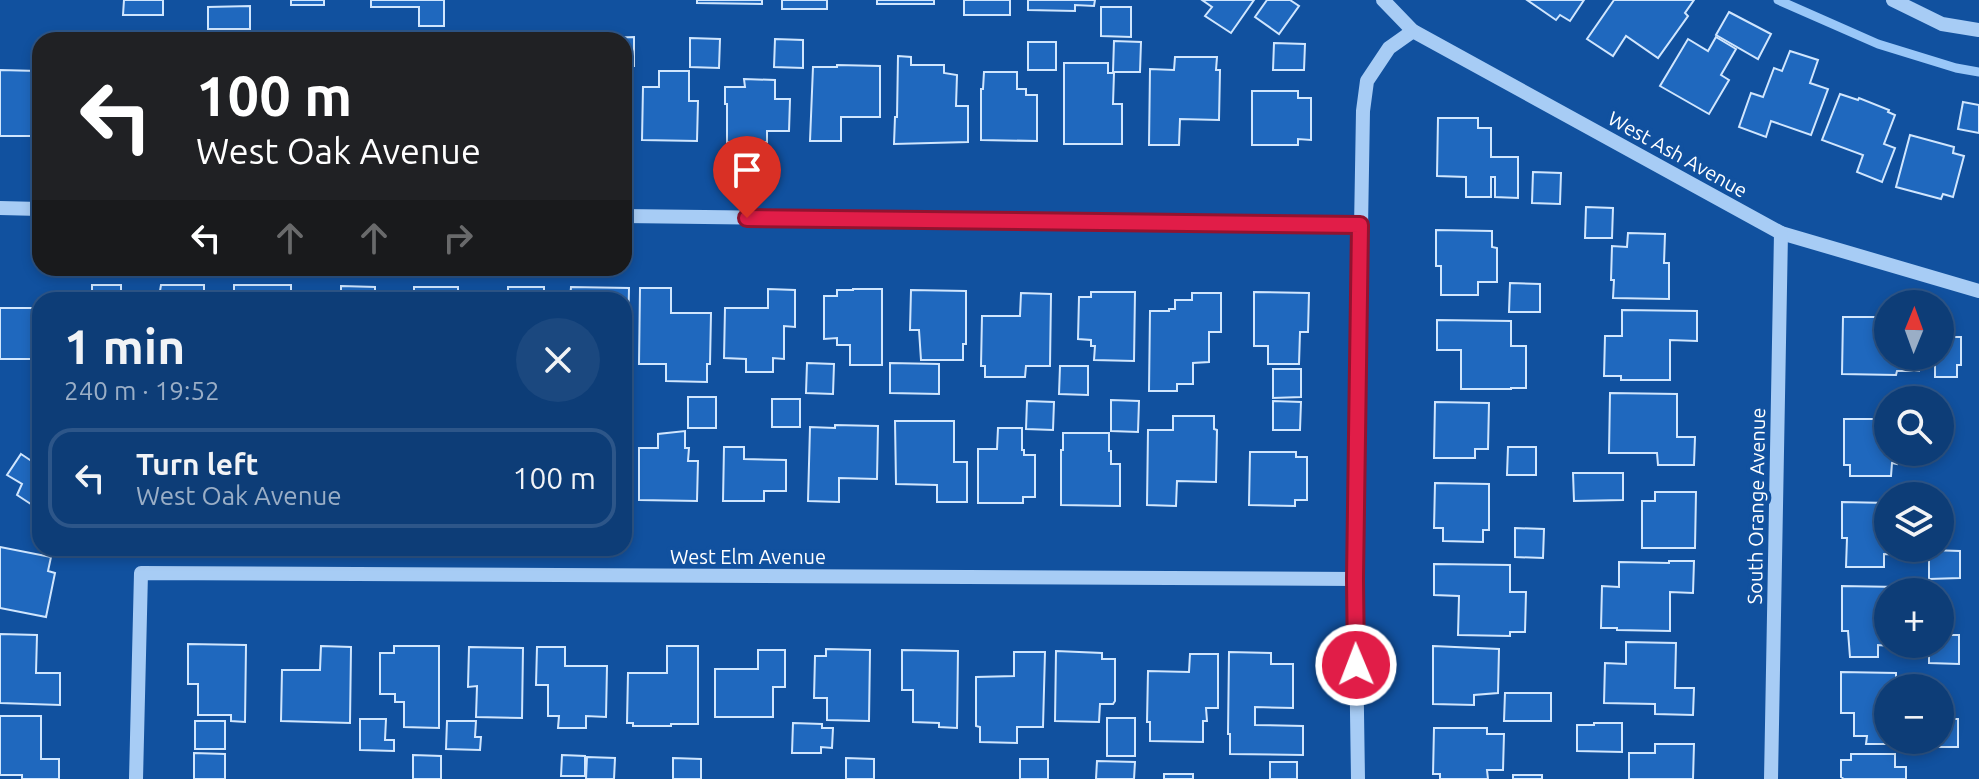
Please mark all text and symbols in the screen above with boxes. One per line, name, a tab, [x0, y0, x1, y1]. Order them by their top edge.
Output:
icon: left	[64, 64, 168, 168]
text: 100 m	[196, 64, 352, 127]
street label: West Ash Avenue	[1604, 106, 1752, 202]
text: West Oak Avenue	[196, 130, 481, 171]
pin	[713, 136, 781, 218]
icon: arrive	[725, 148, 769, 192]
icon: left	[184, 216, 228, 260]
icon: ahead	[268, 216, 312, 260]
icon: ahead	[352, 216, 396, 260]
icon: right	[436, 216, 480, 260]
north arrow	[1874, 290, 1954, 370]
map controls	[1874, 290, 1954, 754]
button: close	[516, 318, 600, 402]
text: 1 min	[64, 319, 185, 373]
text: 240 m · 19:52	[64, 376, 220, 405]
button: search	[1874, 386, 1954, 466]
street label: South Orange Avenue	[1743, 407, 1769, 605]
text: Turn left	[136, 447, 258, 481]
icon: left	[68, 456, 112, 500]
text: 100 m	[512, 461, 596, 495]
text: West Oak Avenue	[136, 481, 342, 510]
button: layers	[1874, 482, 1954, 562]
street label: West Elm Avenue	[670, 545, 826, 568]
button: +	[1874, 578, 1954, 658]
position arrow	[1314, 623, 1398, 707]
button: −	[1874, 674, 1954, 754]

